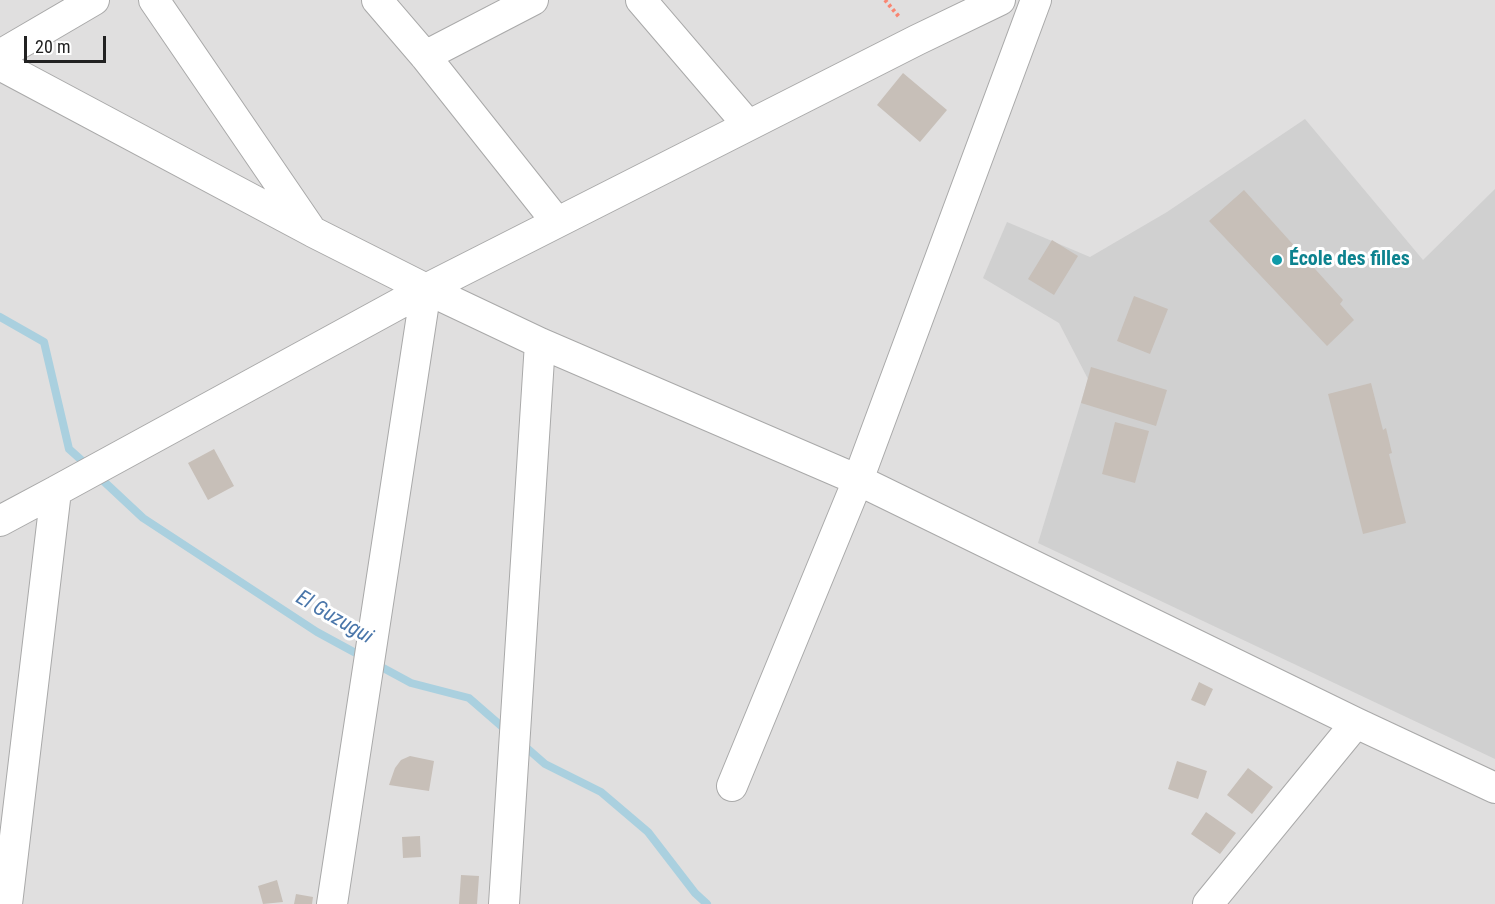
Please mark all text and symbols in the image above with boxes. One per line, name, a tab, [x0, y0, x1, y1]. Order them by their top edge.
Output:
scale bar	[27, 24, 110, 62]
text: 20 m	[35, 36, 70, 57]
place label: École des filles	[1289, 248, 1410, 272]
marker: École des filles	[1270, 253, 1284, 267]
water label: El Guzugui	[291, 586, 377, 650]

